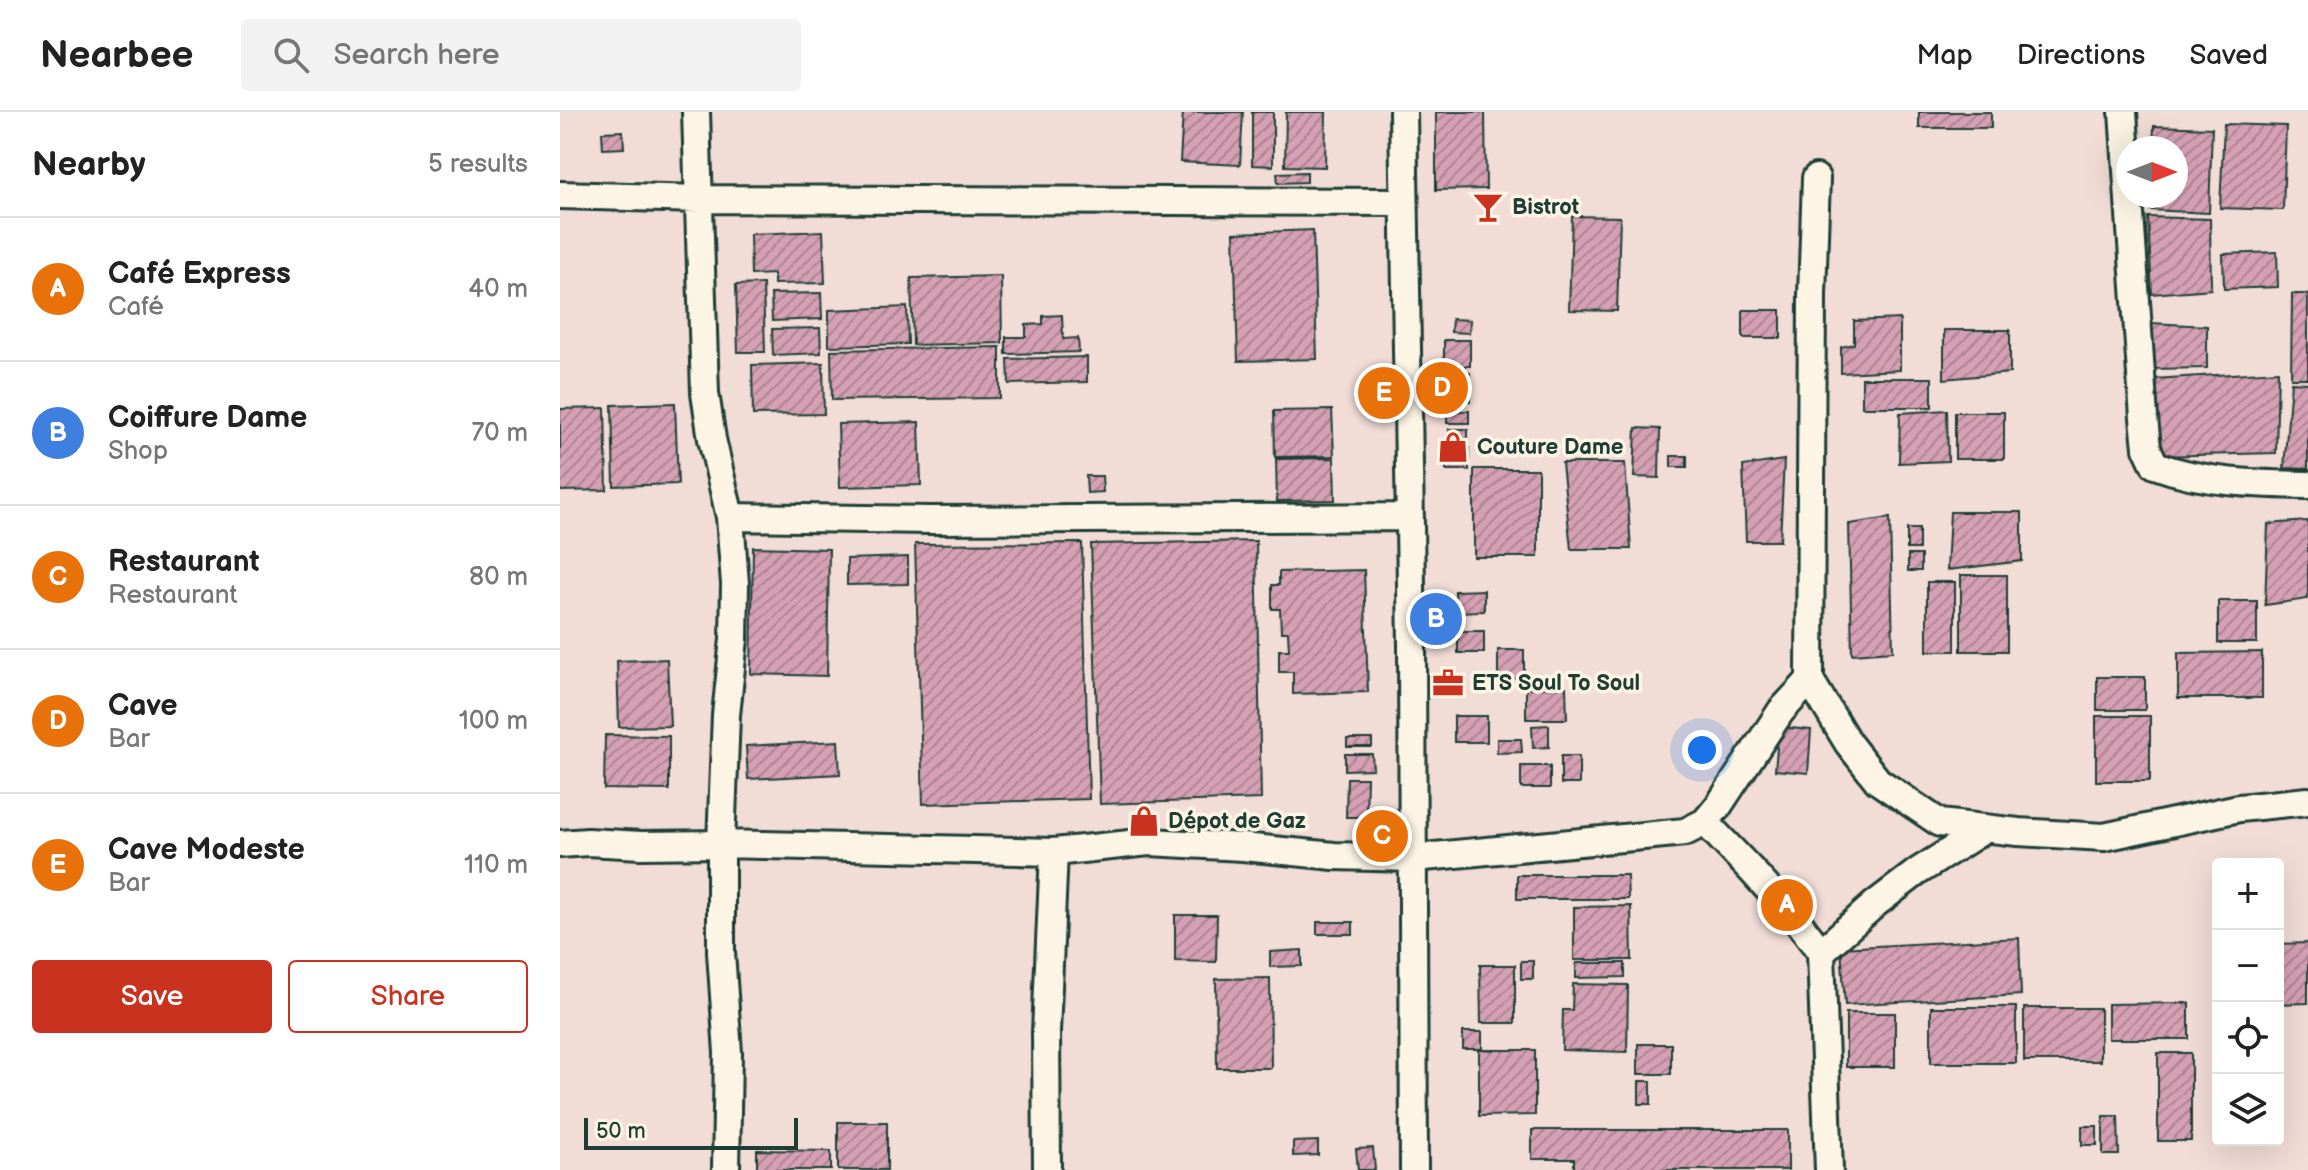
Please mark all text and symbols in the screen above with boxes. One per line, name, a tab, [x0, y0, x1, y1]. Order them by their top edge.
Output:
search box	[241, 19, 801, 91]
text: Nearbee	[40, 33, 193, 78]
icon: search	[269, 33, 313, 77]
text: Search here	[333, 37, 500, 73]
text: Map	[1916, 39, 1973, 72]
text: Directions	[2017, 39, 2145, 72]
text: Saved	[2189, 39, 2268, 72]
north arrow	[2116, 136, 2188, 208]
text: Nearby	[32, 144, 146, 185]
text: 5 results	[428, 149, 528, 180]
bar icon: Bistrot	[1471, 190, 1505, 224]
place label: Bistrot	[1512, 194, 1580, 221]
text: Café Express	[108, 256, 291, 292]
text: A	[50, 274, 66, 305]
text: 40 m	[468, 274, 528, 305]
text: Café	[108, 292, 164, 323]
pin: D	[1416, 358, 1468, 418]
pin: E	[1358, 363, 1410, 423]
text: Coiffure Dame	[108, 400, 307, 436]
text: B	[49, 418, 67, 449]
text: 70 m	[471, 418, 528, 449]
shop icon: Couture Dame	[1436, 430, 1470, 464]
place label: Couture Dame	[1477, 434, 1623, 461]
text: Shop	[108, 436, 168, 467]
text: Restaurant	[108, 544, 259, 580]
text: C	[49, 562, 67, 593]
text: 80 m	[469, 562, 528, 593]
text: Restaurant	[108, 580, 237, 611]
pin: B	[1410, 589, 1462, 649]
office icon: ETS Soul To Soul	[1431, 666, 1465, 700]
place label: ETS Soul To Soul	[1472, 670, 1640, 697]
text: Cave	[108, 688, 177, 724]
text: D	[49, 706, 67, 737]
text: 100 m	[459, 706, 528, 737]
text: Bar	[108, 724, 150, 755]
your location	[1682, 730, 1722, 770]
shop icon: Dépot de Gaz	[1127, 804, 1161, 838]
pin: C	[1356, 806, 1408, 866]
place label: Dépot de Gaz	[1168, 808, 1306, 835]
text: Cave Modeste	[108, 832, 305, 868]
text: E	[50, 850, 66, 881]
text: 110 m	[464, 850, 528, 881]
map controls	[2212, 858, 2284, 1146]
button: +	[2212, 858, 2284, 930]
text: Bar	[108, 868, 150, 899]
pin: A	[1761, 875, 1813, 935]
button: −	[2212, 930, 2284, 1002]
button: Save	[32, 960, 272, 1033]
button: Share	[288, 960, 528, 1033]
button: locate	[2212, 1002, 2284, 1074]
button: layers	[2212, 1074, 2284, 1146]
scale bar	[584, 1114, 798, 1150]
text: 50 m	[596, 1118, 646, 1145]

